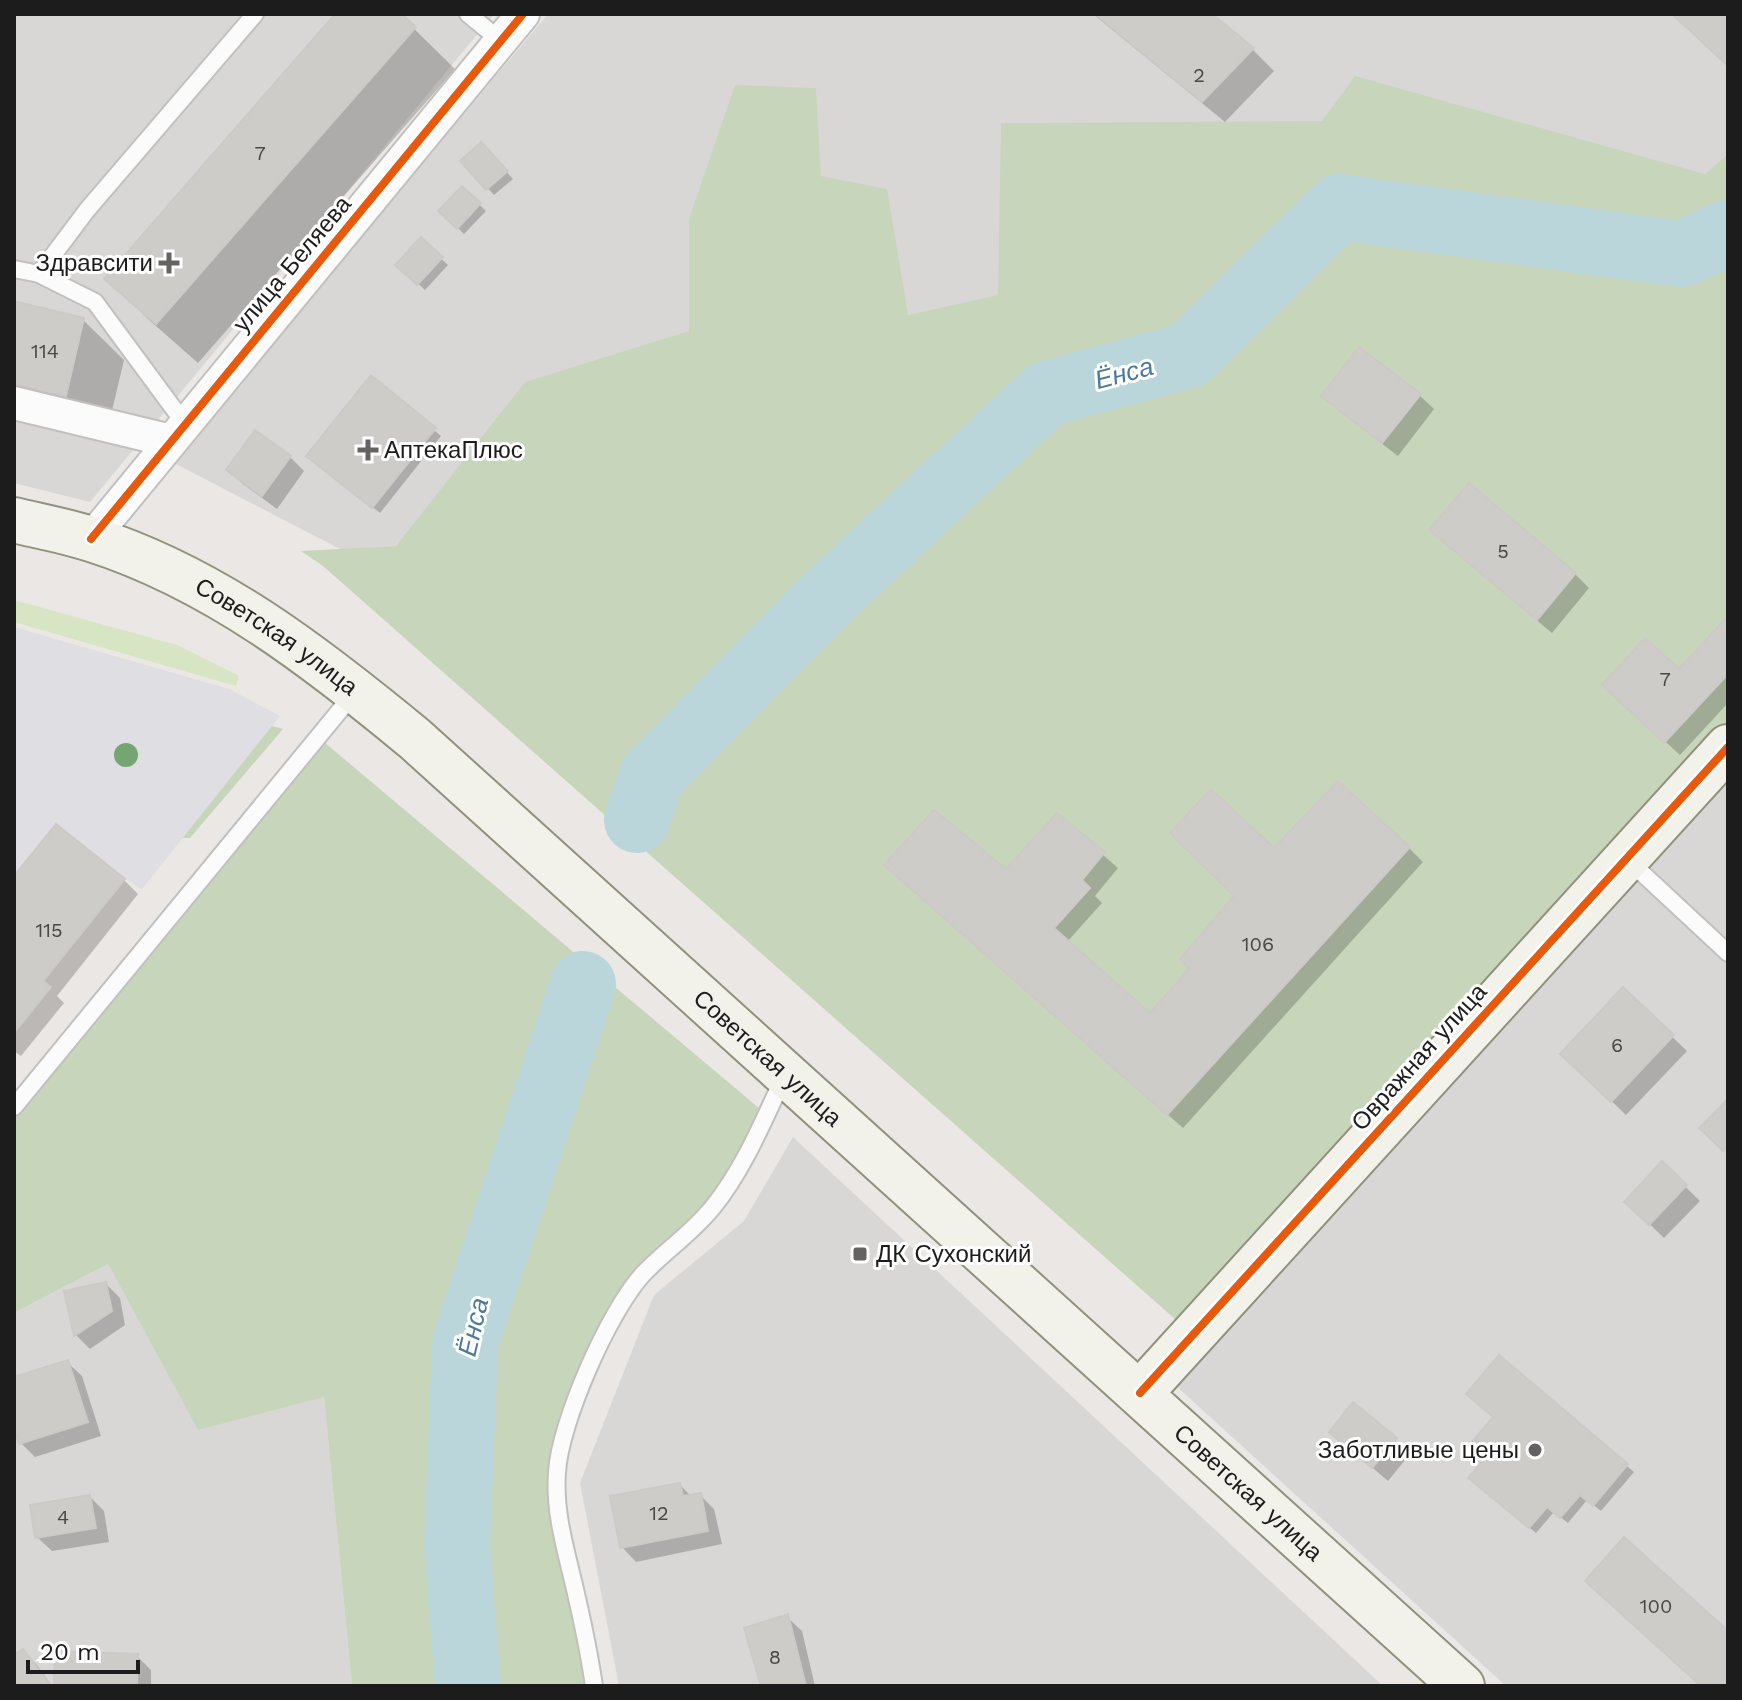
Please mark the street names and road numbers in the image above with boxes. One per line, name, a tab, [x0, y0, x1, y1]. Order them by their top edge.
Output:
street label: улица Беляева	[227, 190, 357, 338]
street label: Советская улица	[190, 572, 364, 702]
street label: Овражная улица	[1346, 977, 1493, 1136]
street label: Советская улица	[688, 984, 848, 1133]
street label: Советская улица	[1168, 1418, 1329, 1567]

